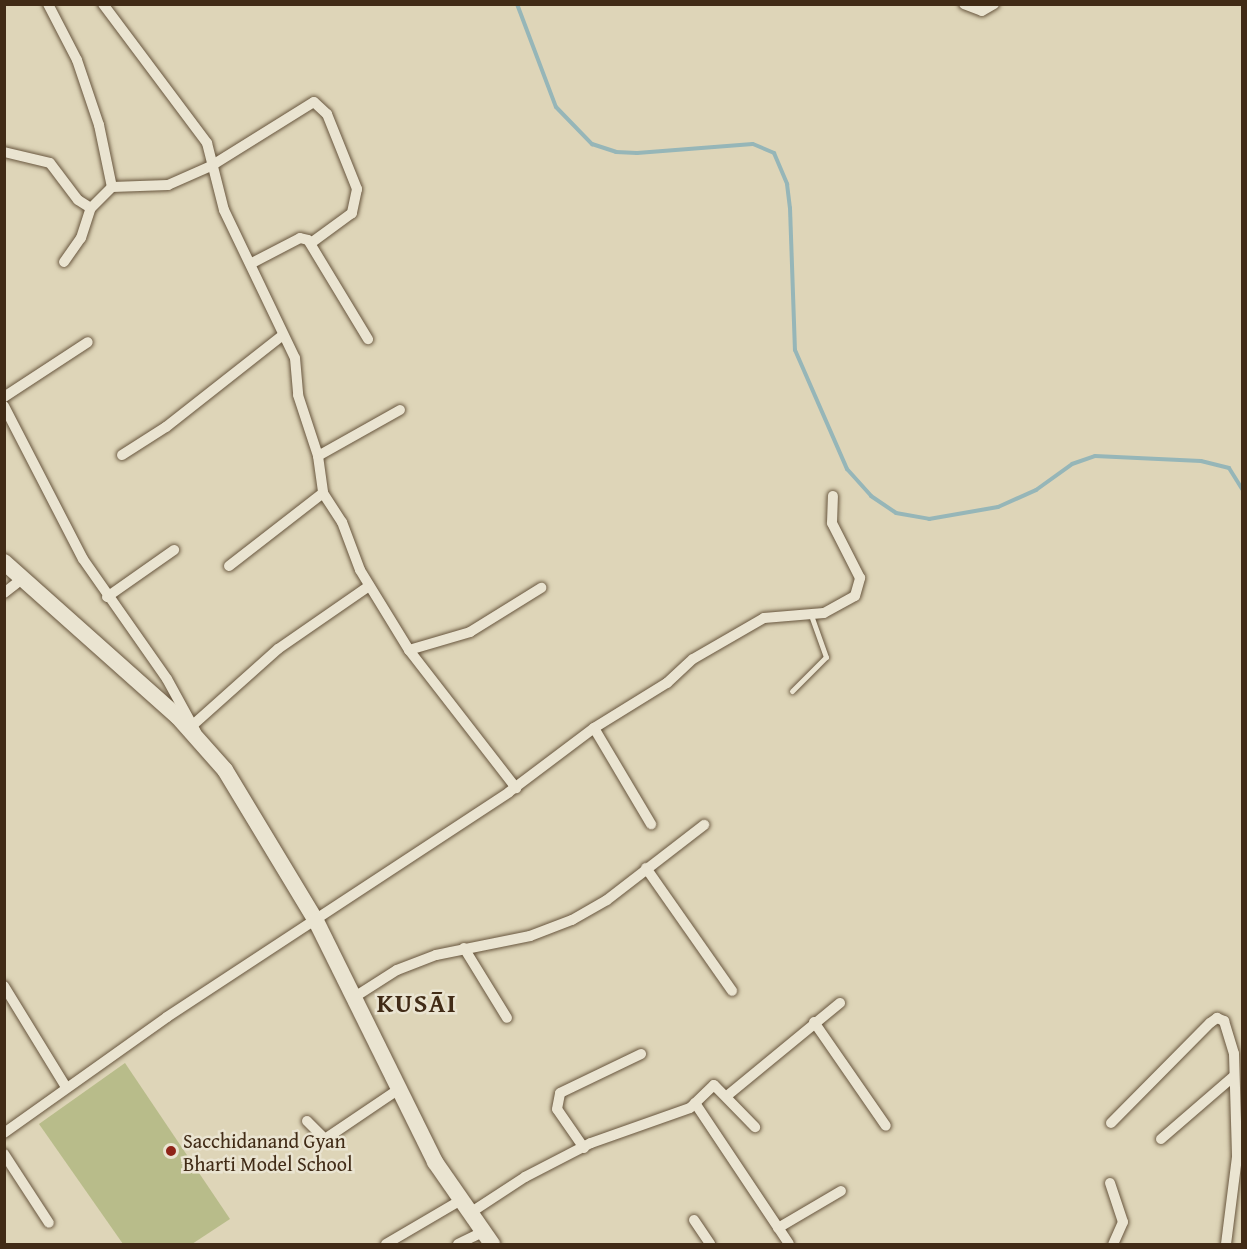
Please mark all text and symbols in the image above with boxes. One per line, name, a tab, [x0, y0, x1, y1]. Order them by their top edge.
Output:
district label: KUSĀI	[377, 987, 457, 1019]
place label: Sacchidanand Gyan Bharti Model School	[183, 1128, 353, 1175]
marker: Sacchidanand Gyan Bharti Model School	[164, 1144, 178, 1158]

